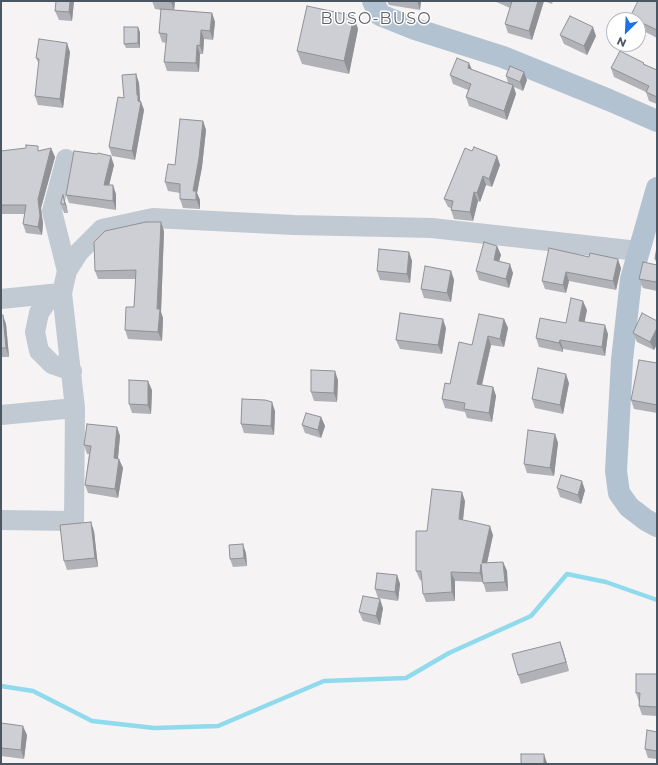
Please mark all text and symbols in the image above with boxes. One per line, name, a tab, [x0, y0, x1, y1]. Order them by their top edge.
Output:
district label: BUSO-BUSO	[320, 9, 432, 29]
north arrow	[606, 12, 646, 52]
text: N	[615, 34, 628, 50]

